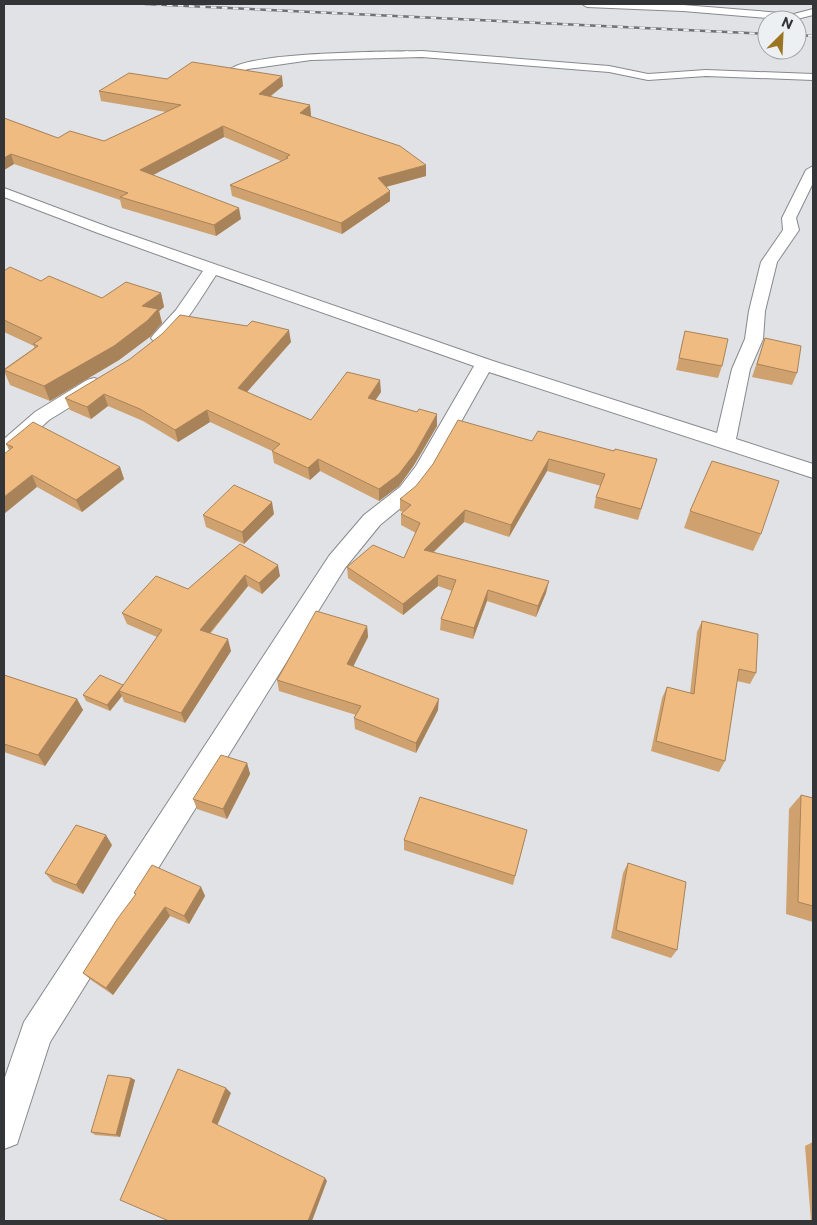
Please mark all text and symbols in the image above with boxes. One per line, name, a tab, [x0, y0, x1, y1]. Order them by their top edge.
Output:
north arrow	[757, 10, 807, 60]
text: N	[779, 13, 796, 33]

